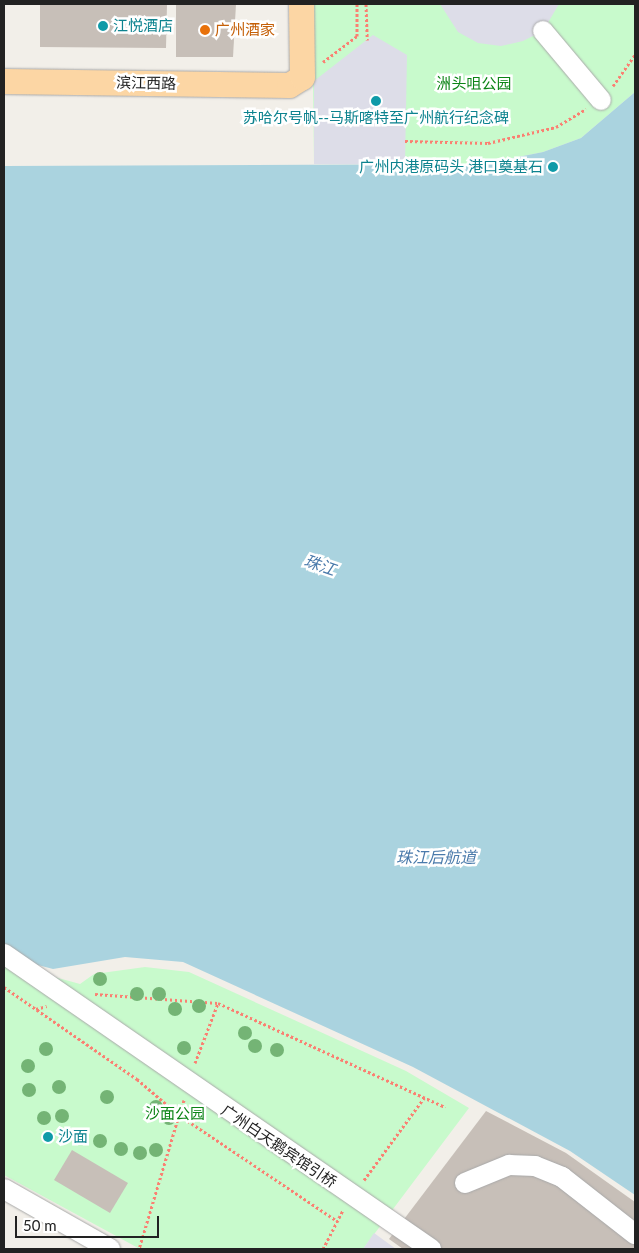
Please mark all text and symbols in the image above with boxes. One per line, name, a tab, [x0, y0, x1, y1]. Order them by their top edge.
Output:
place label: 江悦酒店	[113, 17, 173, 35]
marker: 江悦酒店	[97, 20, 109, 32]
place label: 广州酒家	[215, 21, 275, 39]
marker: 广州酒家	[199, 24, 211, 36]
street label: 滨江西路	[116, 73, 176, 93]
park label: 洲头咀公园	[437, 75, 511, 93]
marker: 苏哈尔号帆--马斯喀特至广州航行纪念碑	[370, 95, 382, 107]
place label: 苏哈尔号帆--马斯喀特至广州航行纪念碑	[243, 109, 509, 127]
place label: 广州内港原码头 港口奠基石	[359, 158, 543, 176]
marker: 广州内港原码头 港口奠基石	[547, 161, 559, 173]
water label: 珠江	[302, 551, 338, 579]
water label: 珠江后航道	[396, 847, 476, 867]
street label: 广州白天鹅宾馆引桥	[218, 1101, 340, 1191]
park label: 沙面公园	[145, 1105, 205, 1123]
place label: 沙面	[58, 1128, 88, 1146]
marker: 沙面	[42, 1131, 54, 1143]
scale bar	[18, 1206, 161, 1238]
text: 50 m	[23, 1216, 57, 1234]

